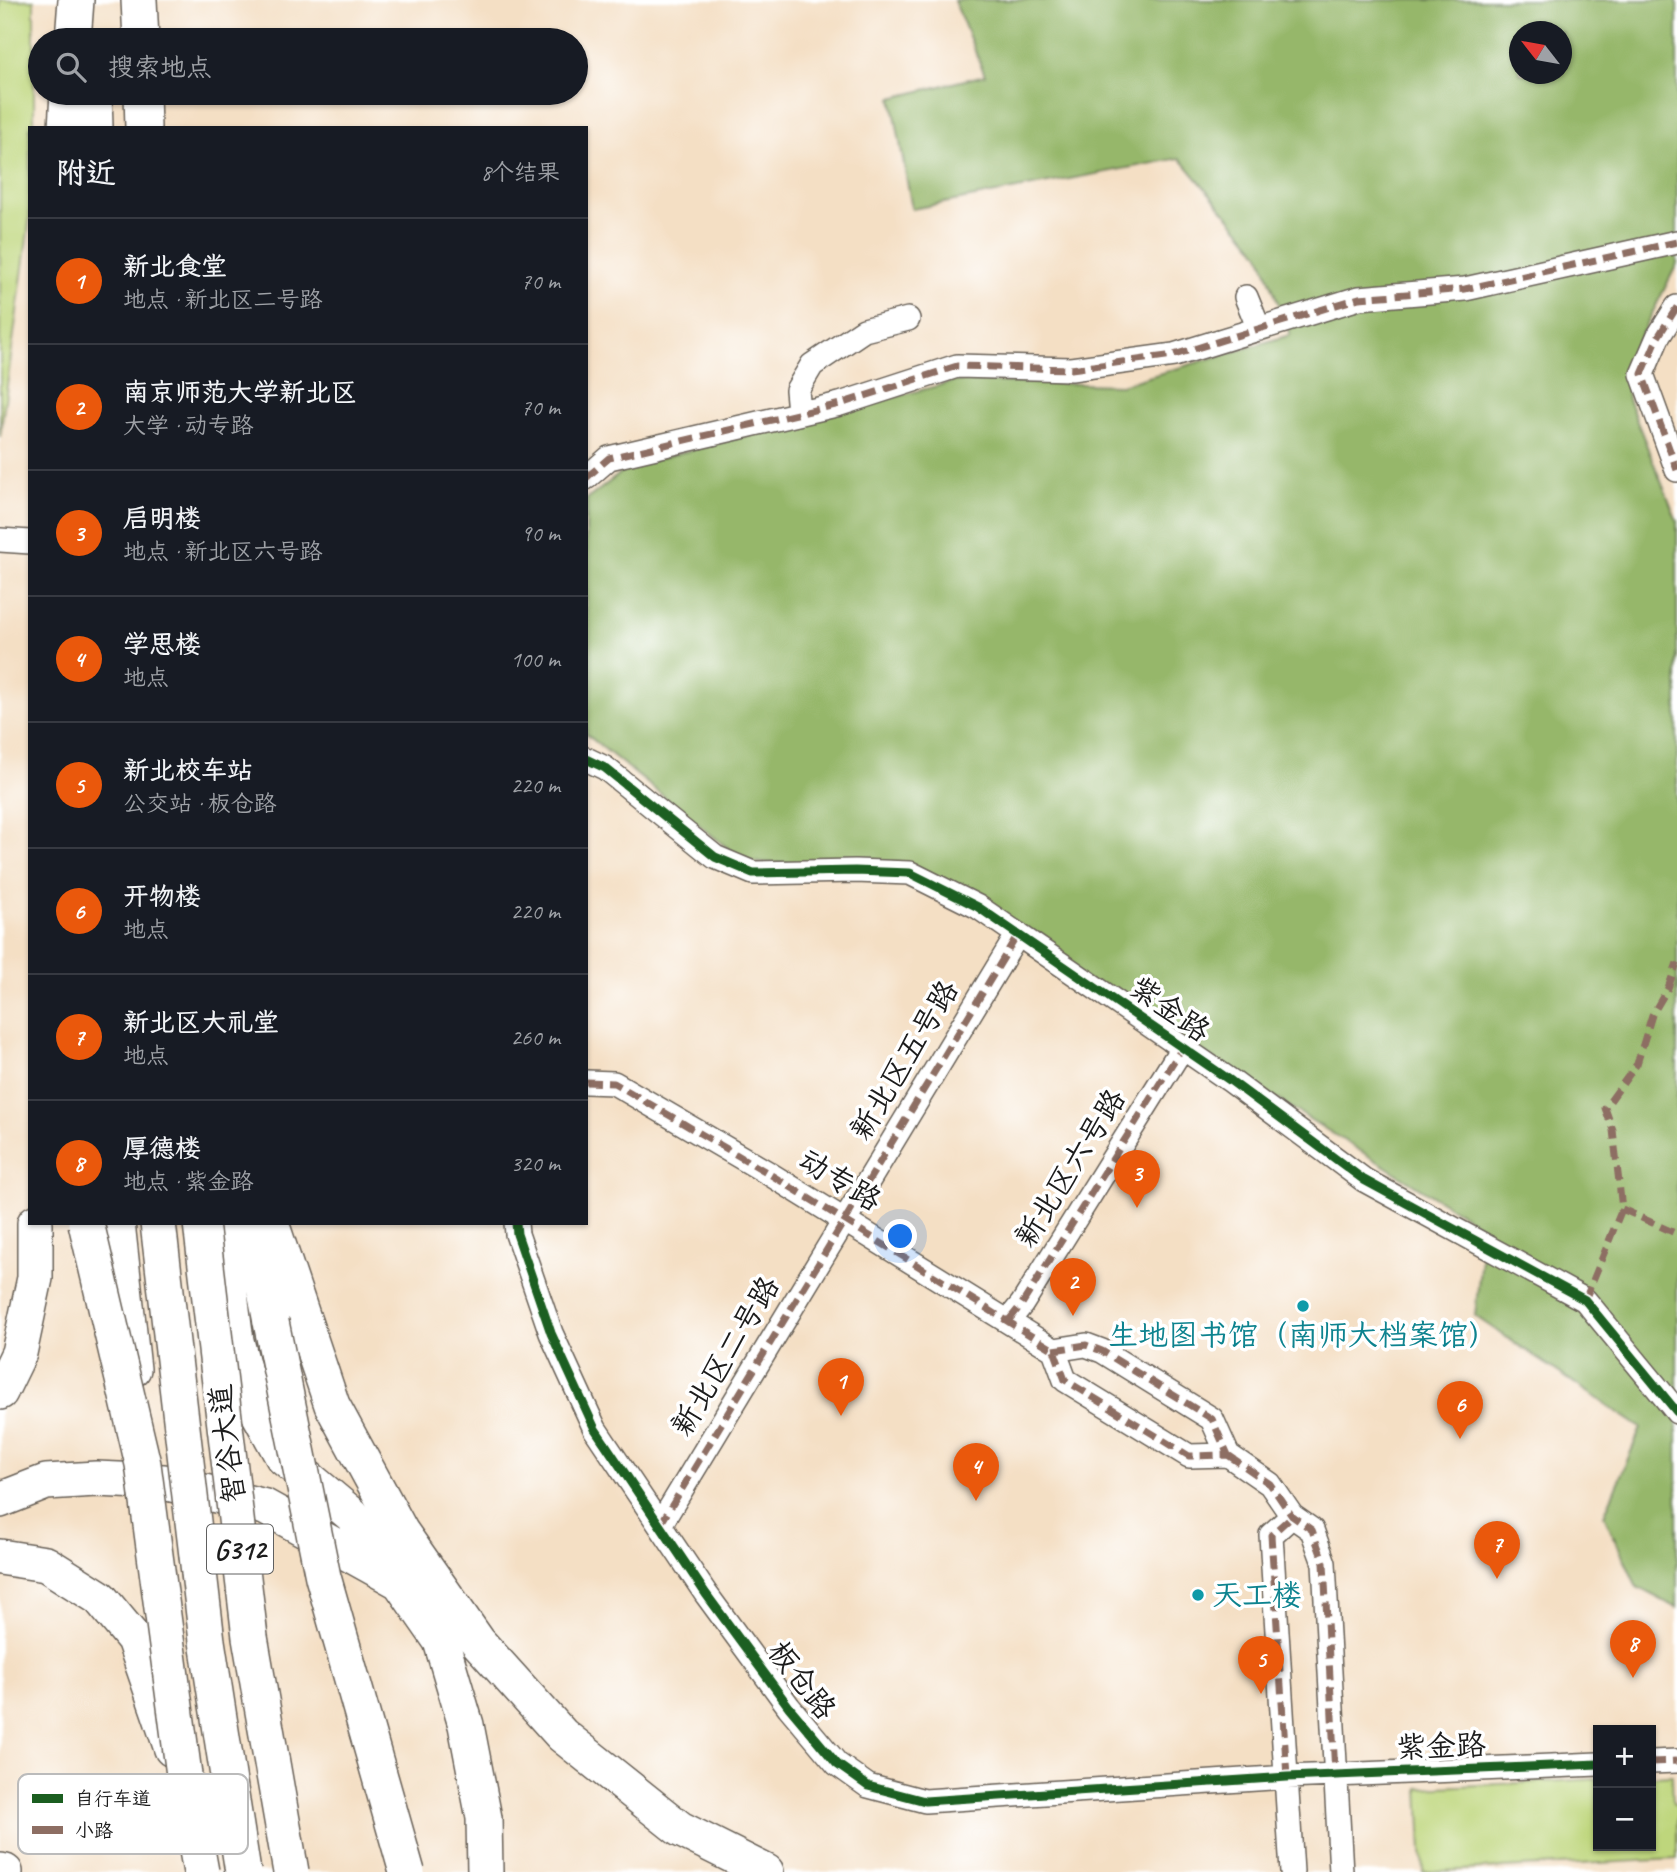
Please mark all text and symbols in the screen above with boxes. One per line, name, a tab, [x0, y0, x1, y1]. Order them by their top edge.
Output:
north arrow	[1509, 21, 1572, 84]
search box	[28, 28, 588, 105]
icon: search	[52, 48, 90, 86]
text: 搜索地点	[108, 51, 212, 84]
text: 附近	[56, 154, 116, 192]
text: 8个结果	[481, 158, 560, 187]
text: 新北食堂	[123, 250, 227, 283]
text: 1	[74, 267, 84, 296]
text: 70 m	[521, 267, 560, 296]
text: 地点 · 新北区二号路	[123, 285, 322, 314]
text: 南京师范大学新北区	[123, 376, 357, 409]
text: 2	[74, 393, 84, 422]
text: 70 m	[521, 393, 560, 422]
text: 大学 · 动专路	[123, 411, 253, 440]
text: 启明楼	[123, 502, 201, 535]
text: 3	[74, 519, 84, 548]
text: 90 m	[521, 519, 560, 548]
text: 地点 · 新北区六号路	[123, 537, 322, 566]
text: 学思楼	[123, 628, 201, 661]
text: 4	[74, 645, 84, 674]
text: 100 m	[511, 645, 560, 674]
text: 地点	[123, 663, 169, 692]
text: 新北校车站	[123, 754, 253, 787]
text: 5	[74, 771, 84, 800]
text: 220 m	[511, 771, 560, 800]
text: 公交站 · 板仓路	[123, 789, 276, 818]
text: 开物楼	[123, 880, 201, 913]
text: 6	[74, 897, 84, 926]
text: 220 m	[511, 897, 560, 926]
text: 地点	[123, 915, 169, 944]
street label: 紫金路	[1122, 968, 1218, 1050]
street label: 新北区五号路	[841, 973, 967, 1147]
text: 新北区大礼堂	[123, 1006, 279, 1039]
text: 7	[74, 1023, 84, 1052]
text: 260 m	[511, 1023, 560, 1052]
text: 地点	[123, 1041, 169, 1070]
street label: 新北区六号路	[1006, 1082, 1134, 1254]
text: 厚德楼	[123, 1132, 201, 1165]
street label: 动专路	[792, 1141, 888, 1219]
text: 8	[74, 1149, 84, 1178]
text: 320 m	[511, 1149, 560, 1178]
pin: 3	[1114, 1150, 1160, 1208]
text: 地点 · 紫金路	[123, 1167, 253, 1196]
your location	[883, 1219, 917, 1253]
pin: 2	[1050, 1258, 1096, 1316]
street label: 新北区二号路	[662, 1269, 788, 1443]
marker: 生地图书馆（南师大档案馆）	[1295, 1298, 1311, 1314]
place label: 生地图书馆（南师大档案馆）	[1108, 1316, 1498, 1354]
pin: 1	[818, 1358, 864, 1416]
pin: 6	[1437, 1381, 1483, 1439]
street label: 智谷大道	[201, 1382, 253, 1506]
pin: 4	[953, 1443, 999, 1501]
pin: 7	[1474, 1521, 1520, 1579]
road number: G312	[207, 1524, 273, 1574]
place label: 天工楼	[1212, 1576, 1302, 1614]
marker: 天工楼	[1190, 1587, 1206, 1603]
pin: 8	[1610, 1620, 1656, 1678]
street label: 板仓路	[759, 1633, 845, 1727]
pin: 5	[1238, 1636, 1284, 1694]
street label: 紫金路	[1395, 1725, 1487, 1767]
map controls	[1593, 1725, 1656, 1851]
button: +	[1593, 1725, 1656, 1788]
legend	[18, 1774, 248, 1854]
text: 自行车道	[75, 1787, 151, 1811]
button: −	[1593, 1788, 1656, 1851]
text: 小路	[75, 1819, 113, 1843]

